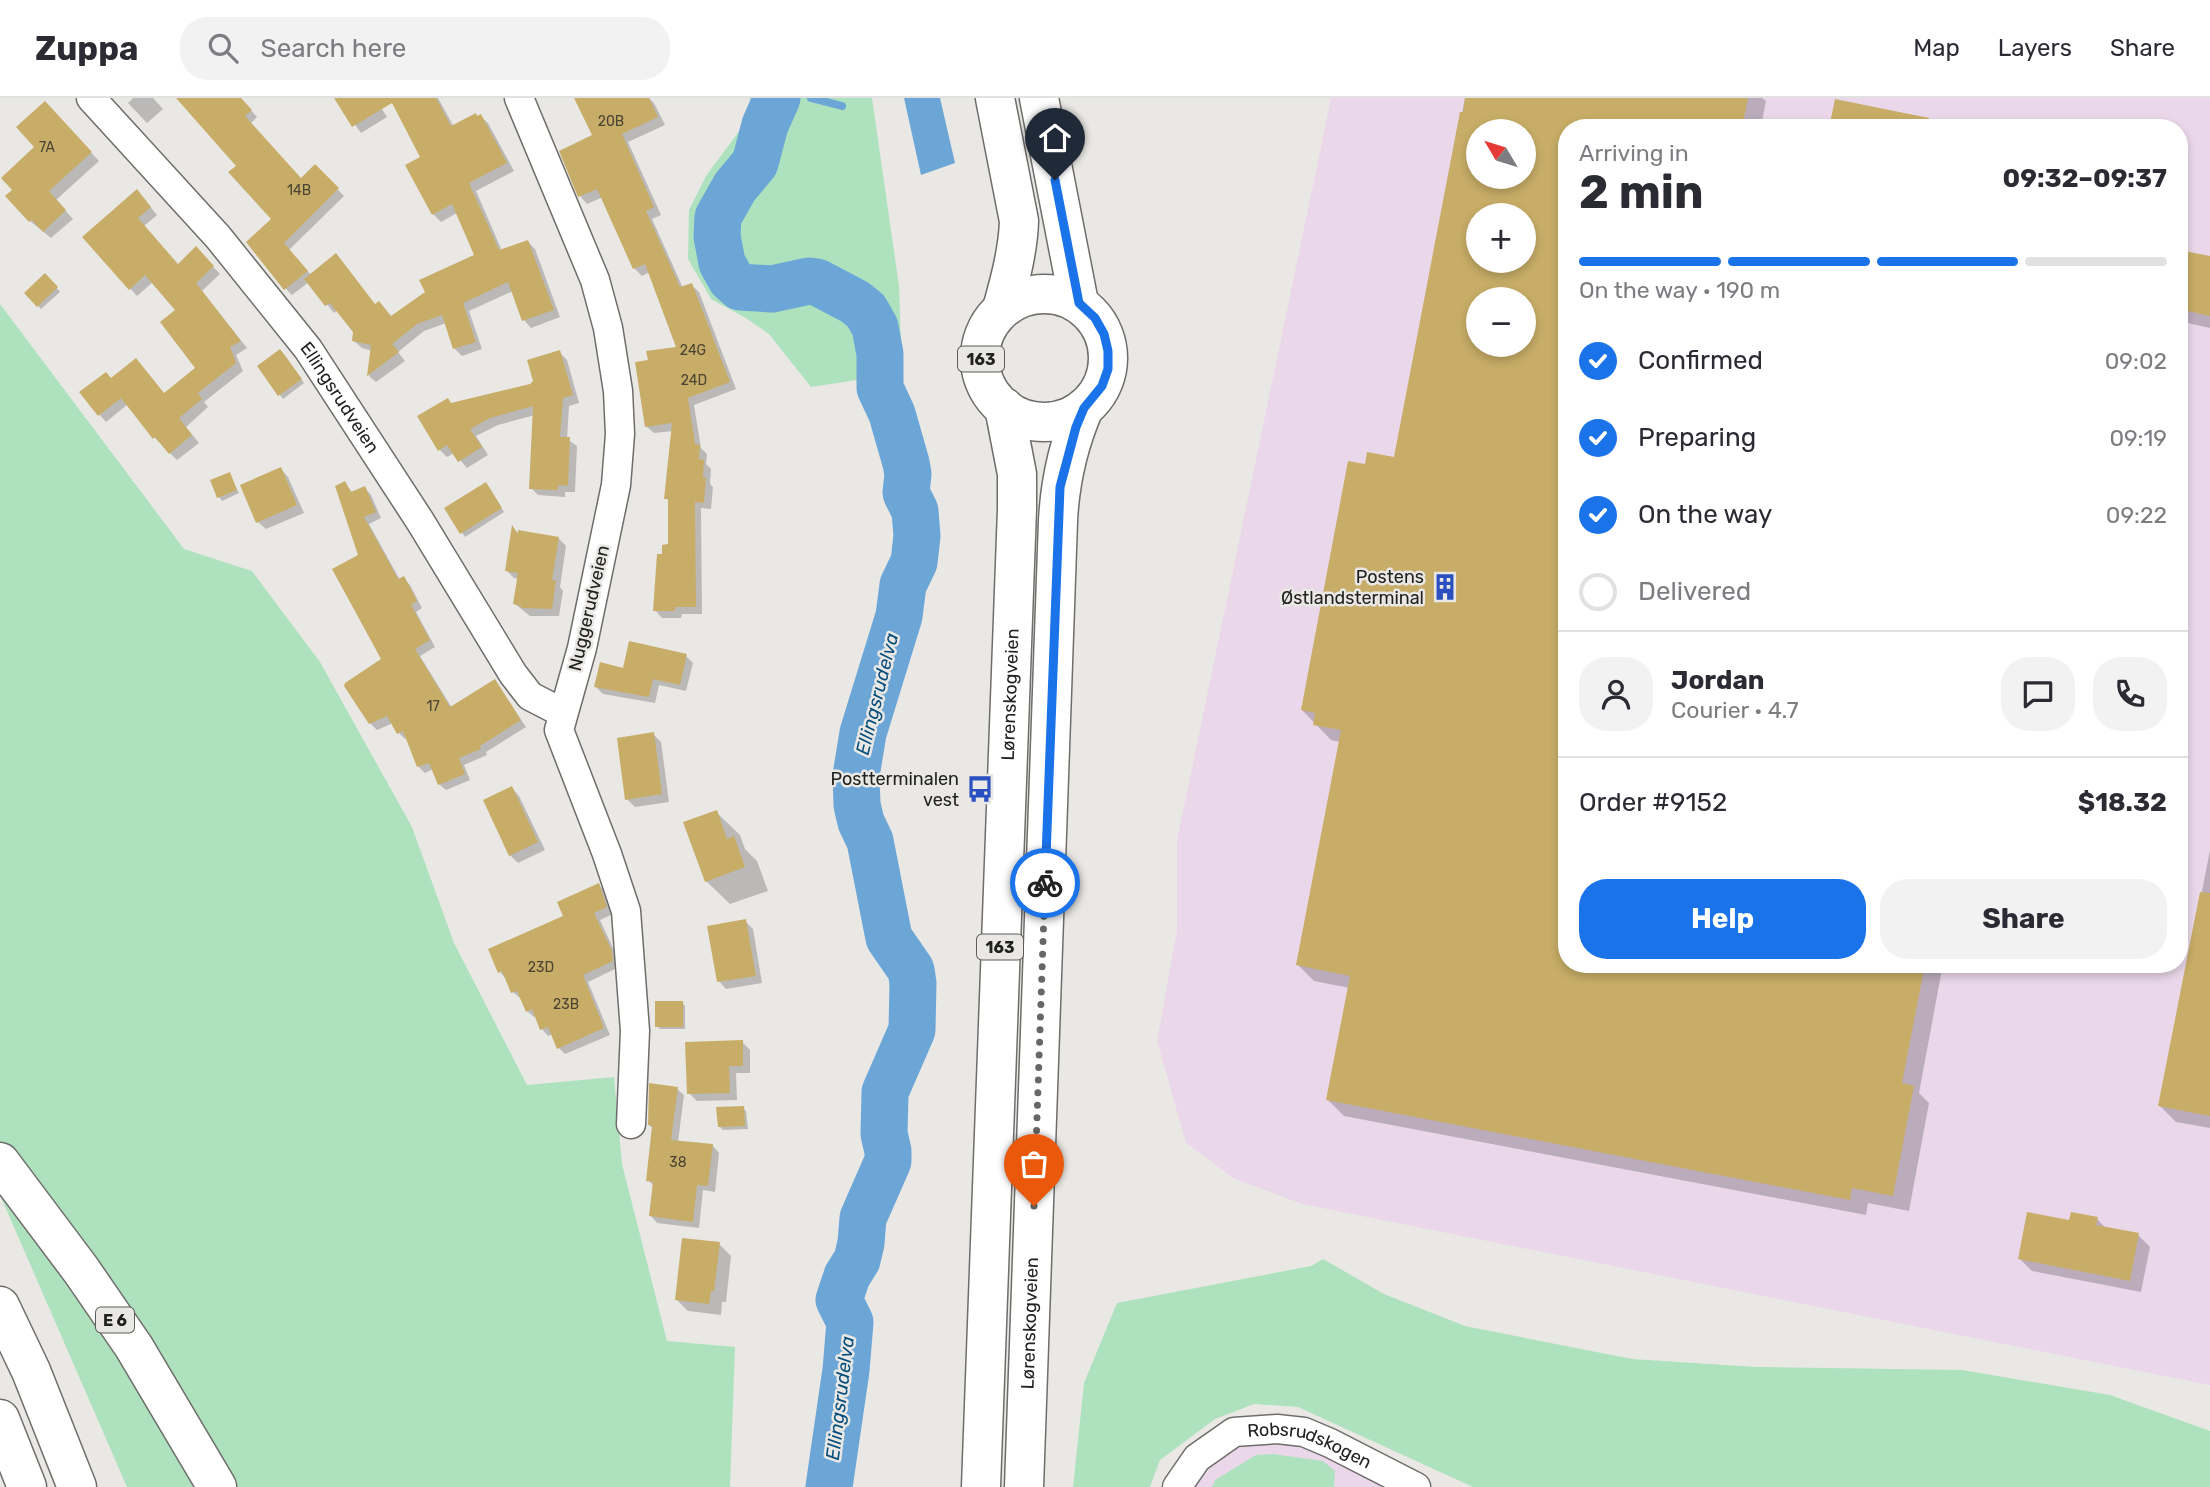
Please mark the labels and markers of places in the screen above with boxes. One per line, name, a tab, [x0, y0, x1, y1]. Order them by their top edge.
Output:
pin	[1025, 108, 1085, 180]
place label: Postens Østlandsterminal	[1281, 566, 1424, 609]
building icon: Postens Østlandsterminal	[1430, 572, 1460, 602]
place label: Postterminalen vest	[831, 768, 959, 811]
bus stop icon: Postterminalen vest	[965, 774, 995, 804]
pin	[1004, 1134, 1064, 1206]

